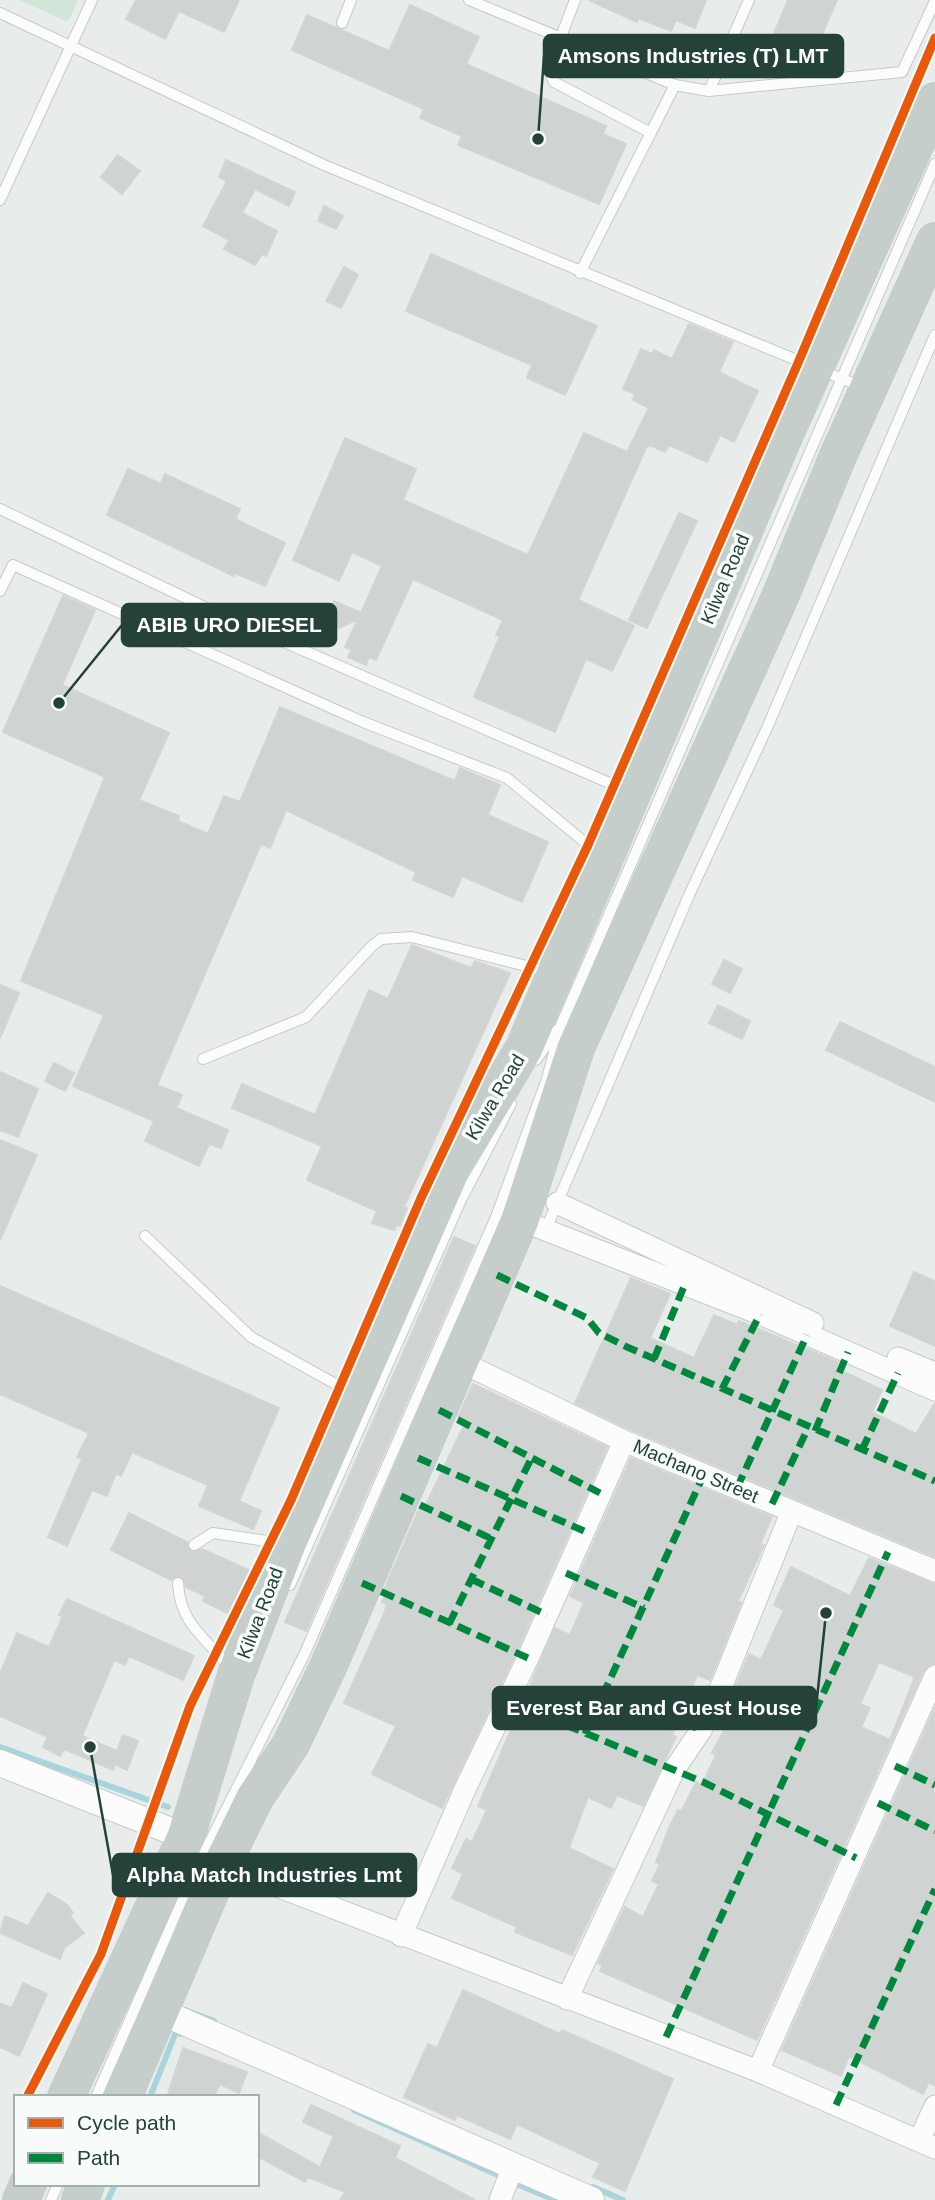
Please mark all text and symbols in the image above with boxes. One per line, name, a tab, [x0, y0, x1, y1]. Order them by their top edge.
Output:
callout: Amsons Industries (T) LMT	[544, 35, 843, 77]
text: Amsons Industries (T) LMT	[558, 44, 829, 67]
street label: Kilwa Road	[697, 531, 753, 627]
callout: ABIB URO DIESEL	[122, 604, 336, 646]
text: ABIB URO DIESEL	[136, 613, 322, 636]
street label: Kilwa Road	[461, 1050, 529, 1144]
street label: Machano Street	[630, 1435, 762, 1507]
street label: Kilwa Road	[233, 1564, 287, 1662]
callout: Everest Bar and Guest House	[493, 1687, 816, 1729]
text: Everest Bar and Guest House	[506, 1696, 802, 1719]
callout: Alpha Match Industries Lmt	[113, 1854, 416, 1896]
text: Alpha Match Industries Lmt	[126, 1863, 402, 1886]
legend	[14, 2095, 259, 2186]
text: Cycle path	[77, 2111, 176, 2134]
text: Path	[77, 2146, 120, 2169]

